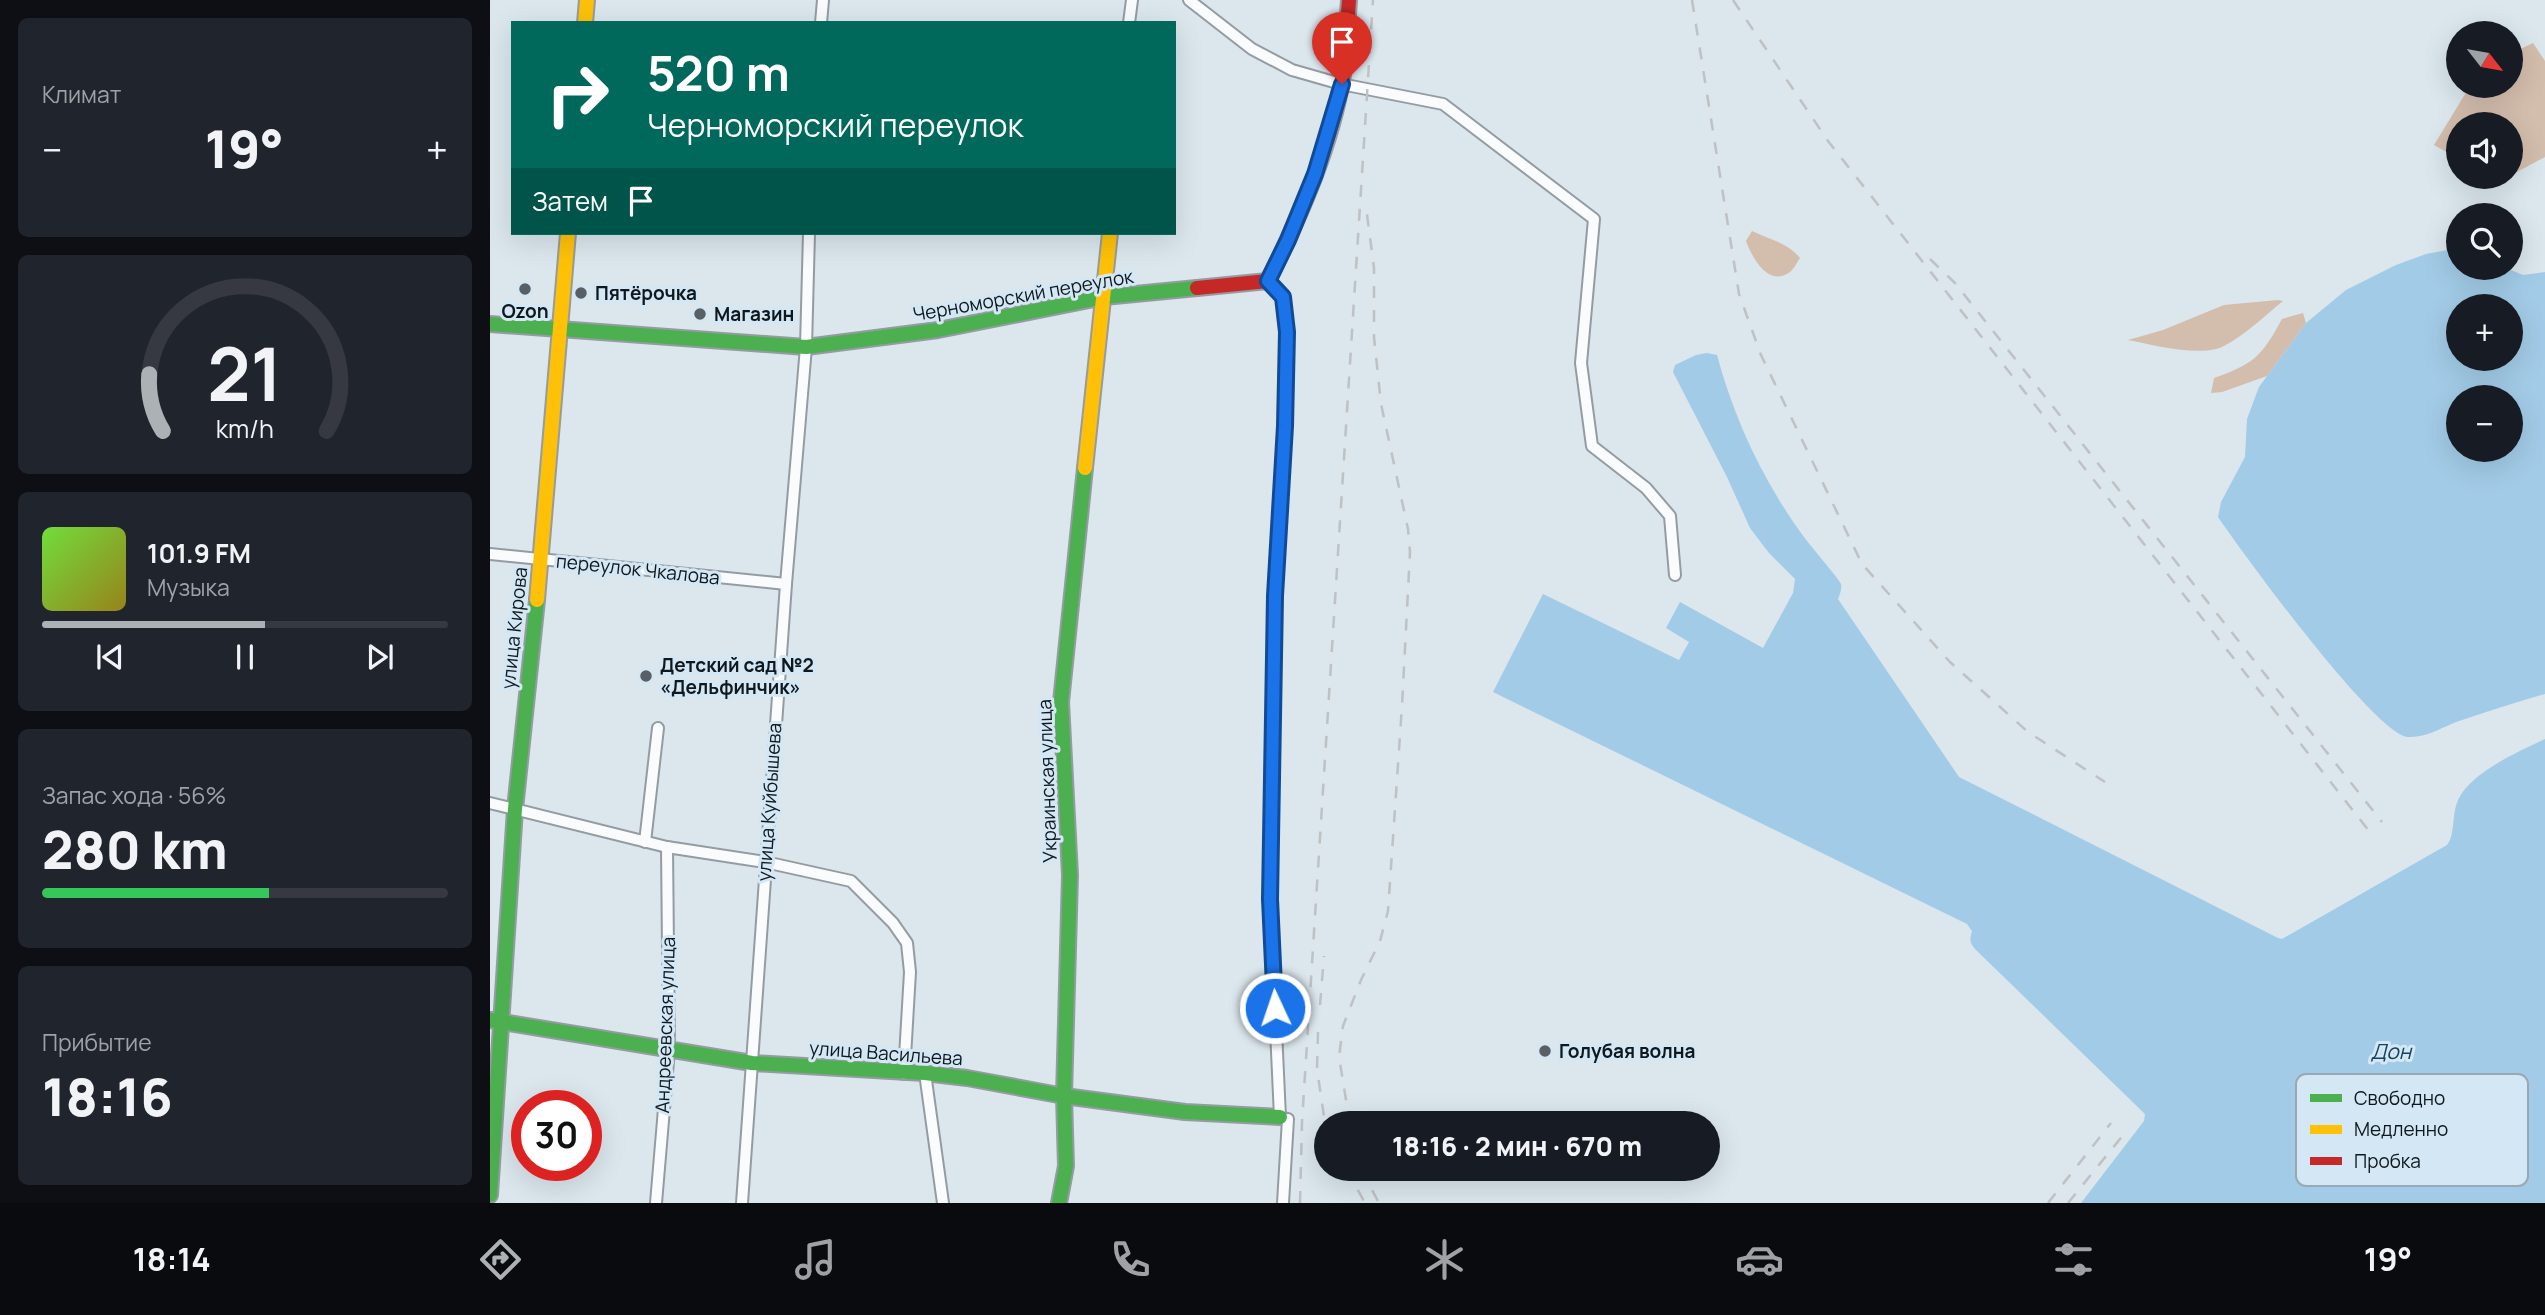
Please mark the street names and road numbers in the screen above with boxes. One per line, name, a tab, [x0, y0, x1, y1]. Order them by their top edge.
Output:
street label: Черноморский переулок	[911, 263, 1136, 327]
street label: переулок Чкалова	[555, 547, 721, 591]
street label: улица Кирова	[495, 566, 533, 690]
street label: Украинская улица	[1031, 699, 1063, 863]
street label: улица Куйбышева	[750, 722, 788, 882]
street label: Андреевская улица	[649, 936, 681, 1114]
street label: улица Васильева	[808, 1035, 964, 1071]

